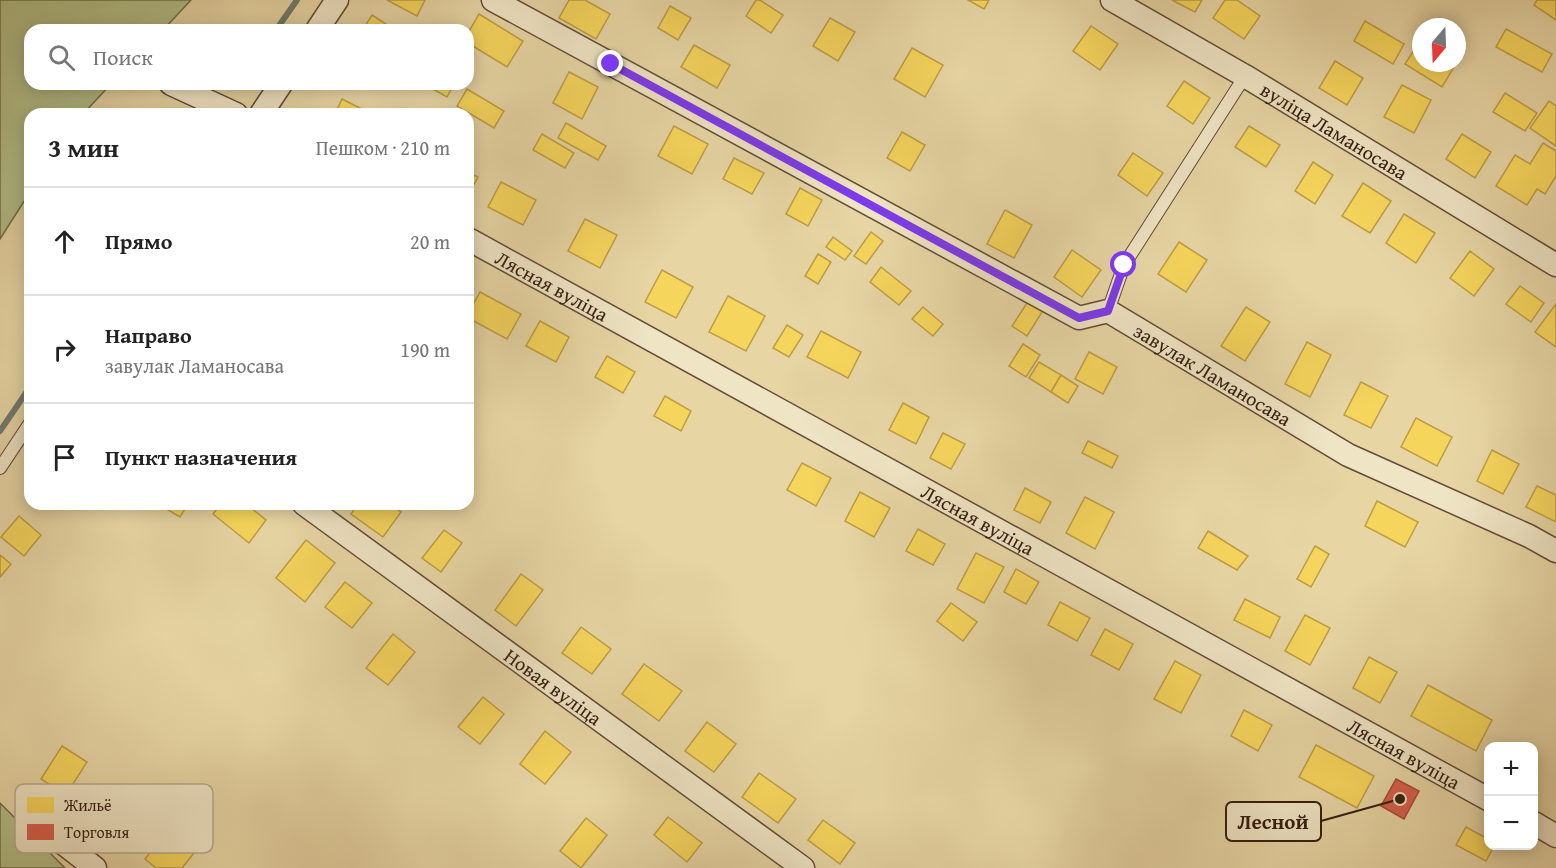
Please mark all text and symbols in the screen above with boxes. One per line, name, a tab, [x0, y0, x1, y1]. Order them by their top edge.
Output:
north arrow	[1412, 18, 1466, 72]
search box	[24, 24, 474, 90]
icon: search	[45, 41, 78, 74]
text: Поиск	[93, 41, 153, 73]
route end	[597, 50, 623, 76]
street label: вуліца Ламаносава	[1255, 75, 1414, 187]
text: 3 мин	[48, 128, 119, 167]
text: Пешком · 210 m	[316, 133, 450, 162]
icon: ahead	[48, 225, 81, 258]
text: Прямо	[105, 225, 172, 257]
text: 20 m	[410, 227, 450, 256]
street label: Лясная вуліца	[490, 242, 614, 328]
route start	[1110, 251, 1136, 277]
street label: завулак Ламаносава	[1129, 315, 1298, 433]
text: Направо	[105, 319, 192, 351]
icon: right	[48, 333, 81, 366]
text: 190 m	[400, 335, 450, 364]
text: завулак Ламаносава	[105, 351, 284, 380]
icon: arrive	[48, 441, 81, 474]
text: Пункт назначения	[105, 441, 297, 473]
street label: Лясная вуліца	[916, 476, 1040, 562]
street label: Новая вуліца	[499, 641, 609, 732]
street label: Лясная вуліца	[1342, 710, 1466, 796]
map controls	[1484, 742, 1538, 850]
button: +	[1484, 742, 1538, 796]
legend	[15, 784, 213, 853]
text: Жильё	[63, 793, 112, 817]
button: −	[1484, 796, 1538, 850]
callout: Лесной	[1226, 802, 1321, 841]
text: Лесной	[1237, 806, 1309, 837]
text: Торговля	[64, 820, 129, 844]

